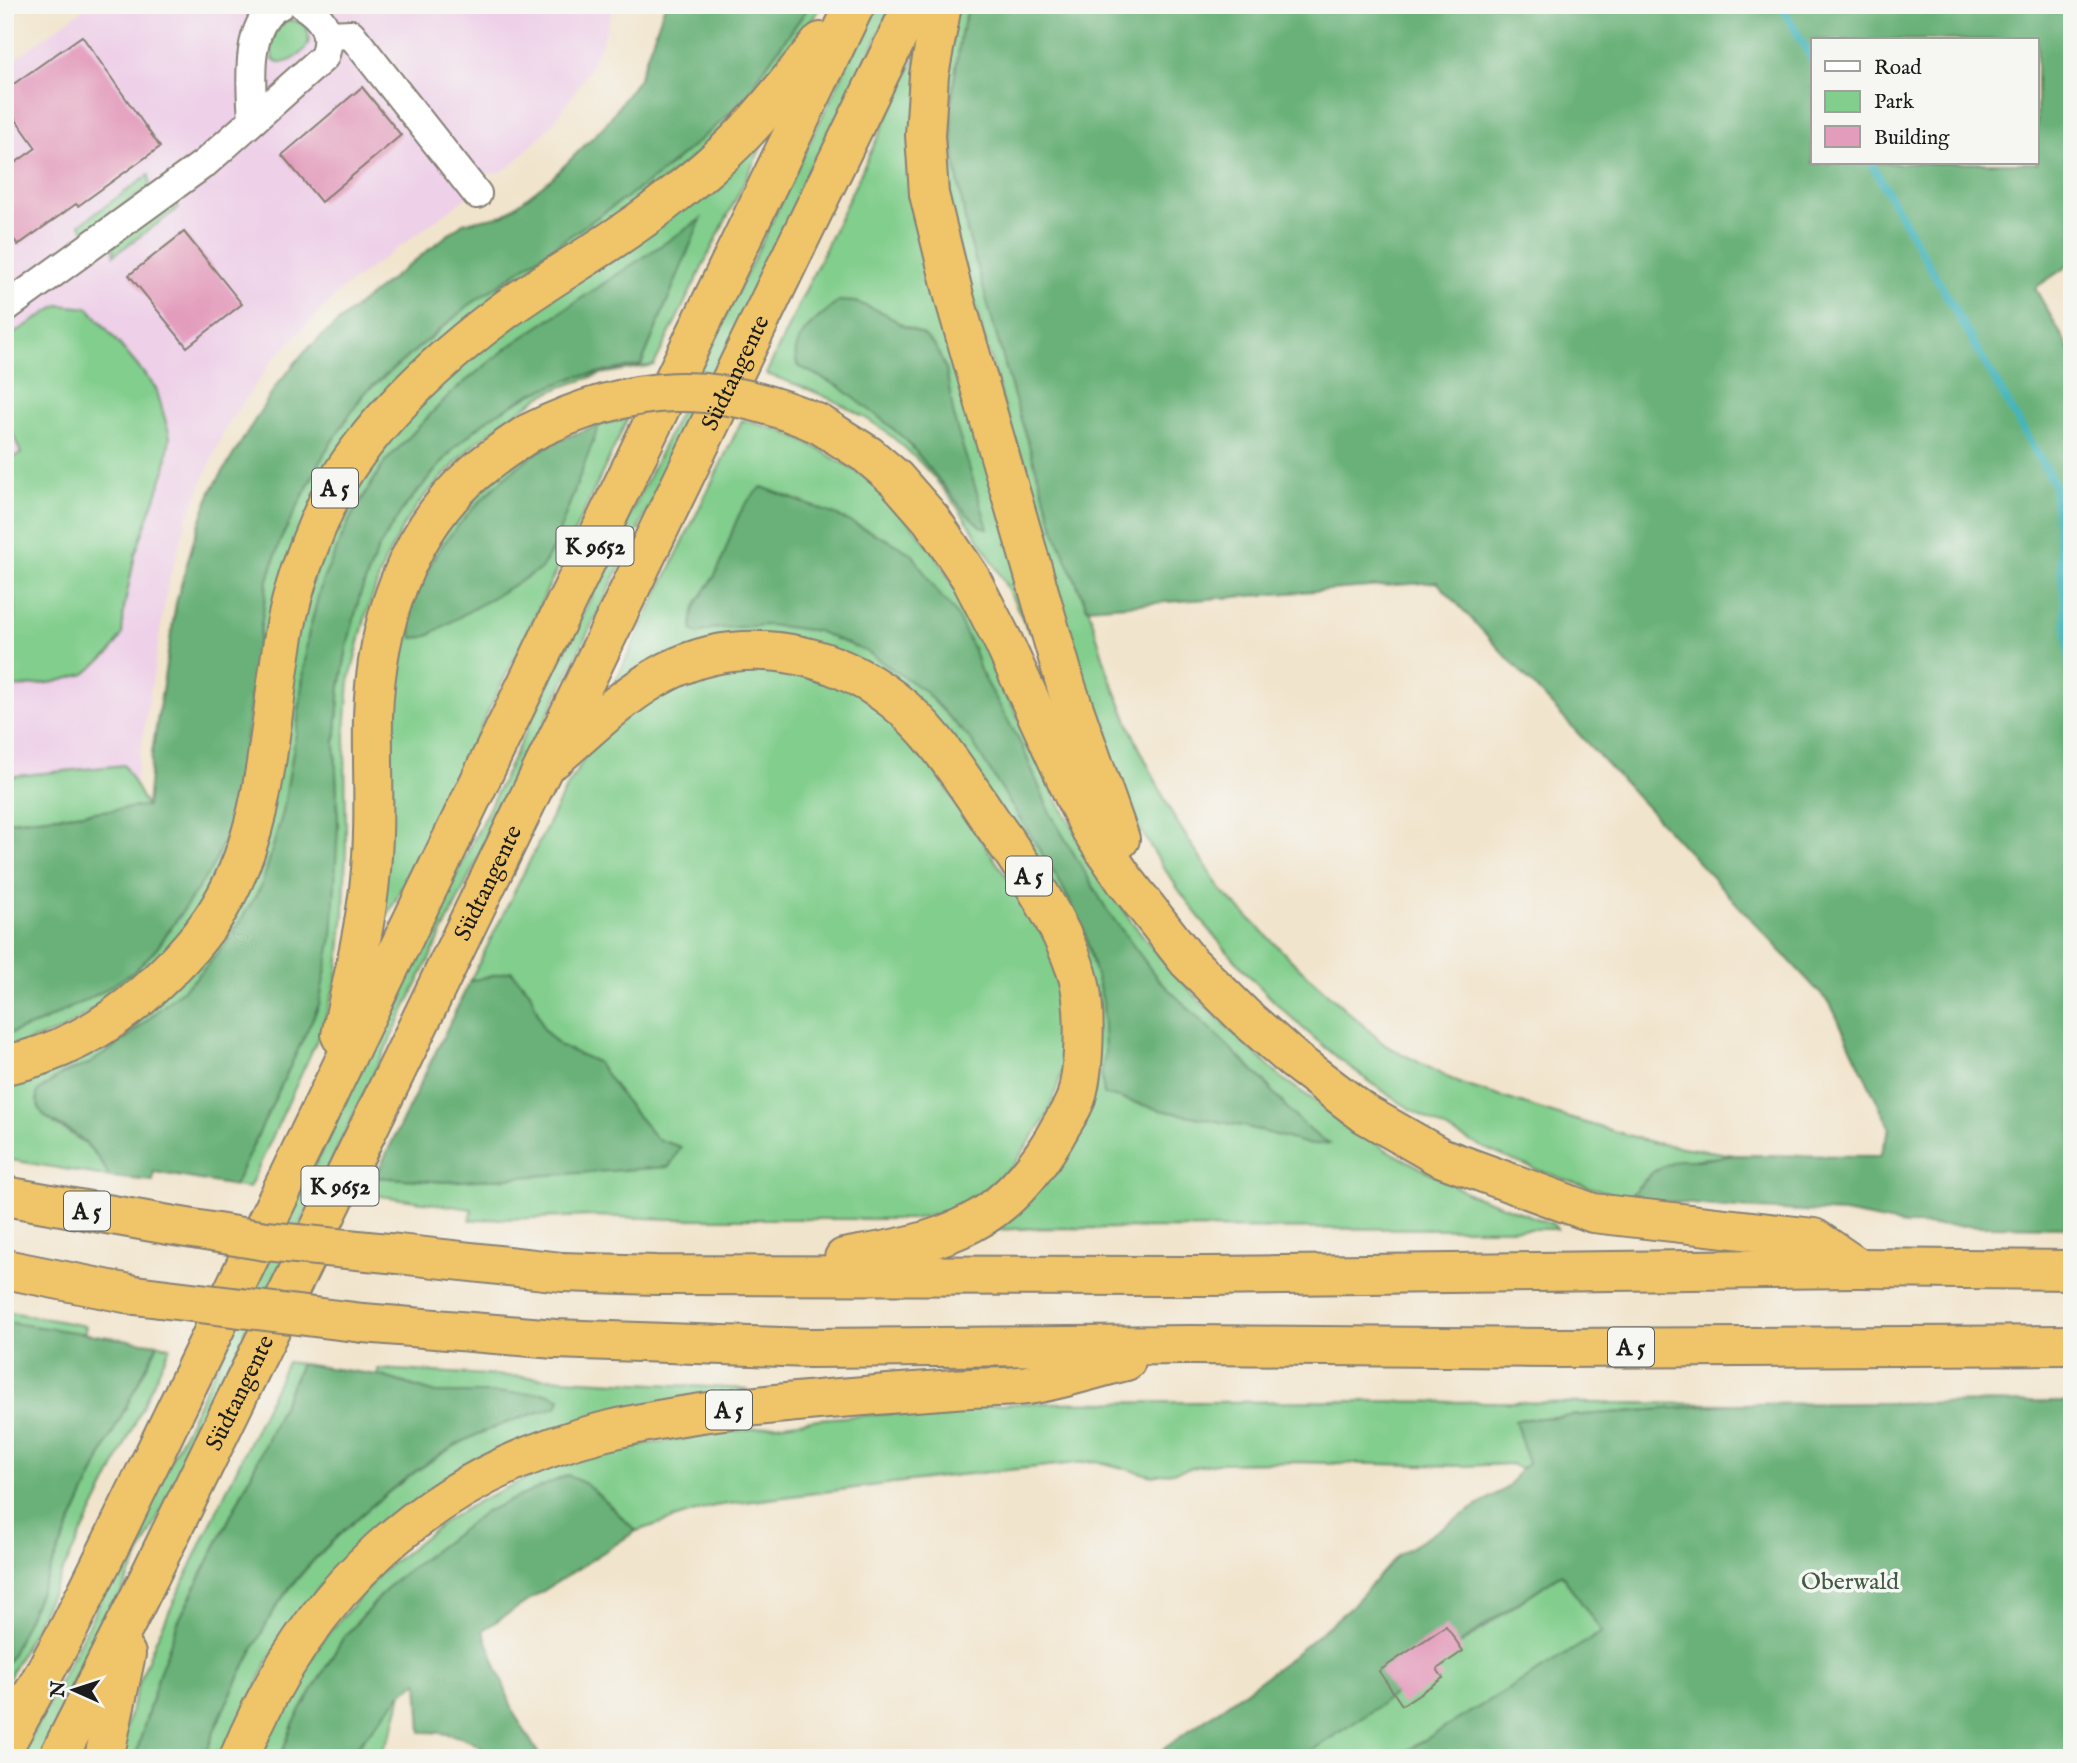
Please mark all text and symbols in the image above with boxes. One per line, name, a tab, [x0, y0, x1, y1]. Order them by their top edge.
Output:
legend	[1811, 38, 2038, 164]
text: Road	[1874, 55, 1922, 82]
text: Park	[1874, 89, 1915, 116]
text: Building	[1874, 125, 1950, 152]
street label: Südtangente	[695, 310, 777, 436]
road number: A 5	[312, 468, 358, 508]
road number: K 9652	[556, 526, 634, 566]
street label: Südtangente	[448, 820, 530, 946]
road number: A 5	[1006, 856, 1052, 896]
road number: K 9652	[302, 1166, 378, 1205]
road number: A 5	[64, 1192, 110, 1230]
road number: A 5	[1608, 1328, 1654, 1366]
street label: Südtangente	[199, 1330, 282, 1456]
road number: A 5	[706, 1390, 752, 1429]
park label: Oberwald	[1801, 1567, 1899, 1598]
north arrow	[38, 1654, 108, 1724]
text: N	[47, 1680, 71, 1699]

